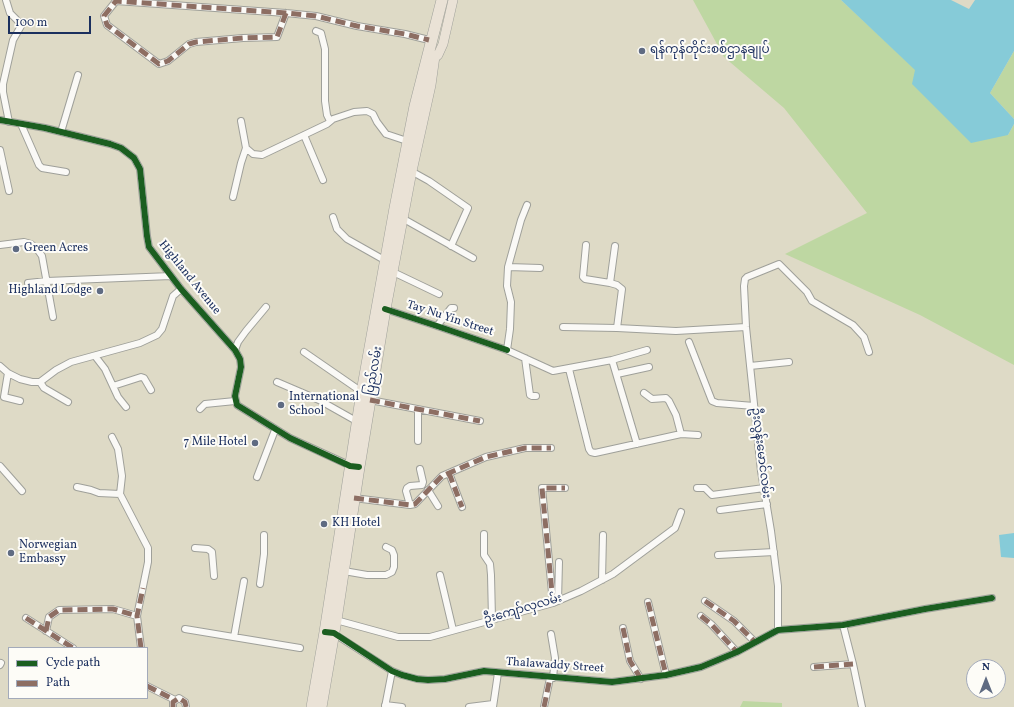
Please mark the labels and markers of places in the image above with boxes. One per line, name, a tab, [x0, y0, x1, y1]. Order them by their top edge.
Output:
place label: ရန်ကုန်တိုင်းစစ်ဌာနချုပ်	[650, 44, 770, 58]
marker: ရန်ကုန်တိုင်းစစ်ဌာနချုပ်	[637, 46, 647, 56]
place label: Green Acres	[24, 242, 88, 256]
marker: Green Acres	[11, 244, 21, 254]
place label: Highland Lodge	[8, 284, 92, 298]
marker: Highland Lodge	[95, 286, 105, 296]
place label: International School	[289, 391, 359, 419]
marker: International School	[276, 400, 286, 410]
place label: 7 Mile Hotel	[184, 436, 247, 450]
marker: 7 Mile Hotel	[250, 438, 260, 448]
place label: KH Hotel	[332, 517, 380, 531]
marker: KH Hotel	[319, 519, 329, 529]
place label: Norwegian Embassy	[19, 539, 77, 567]
marker: Norwegian Embassy	[6, 548, 16, 558]

